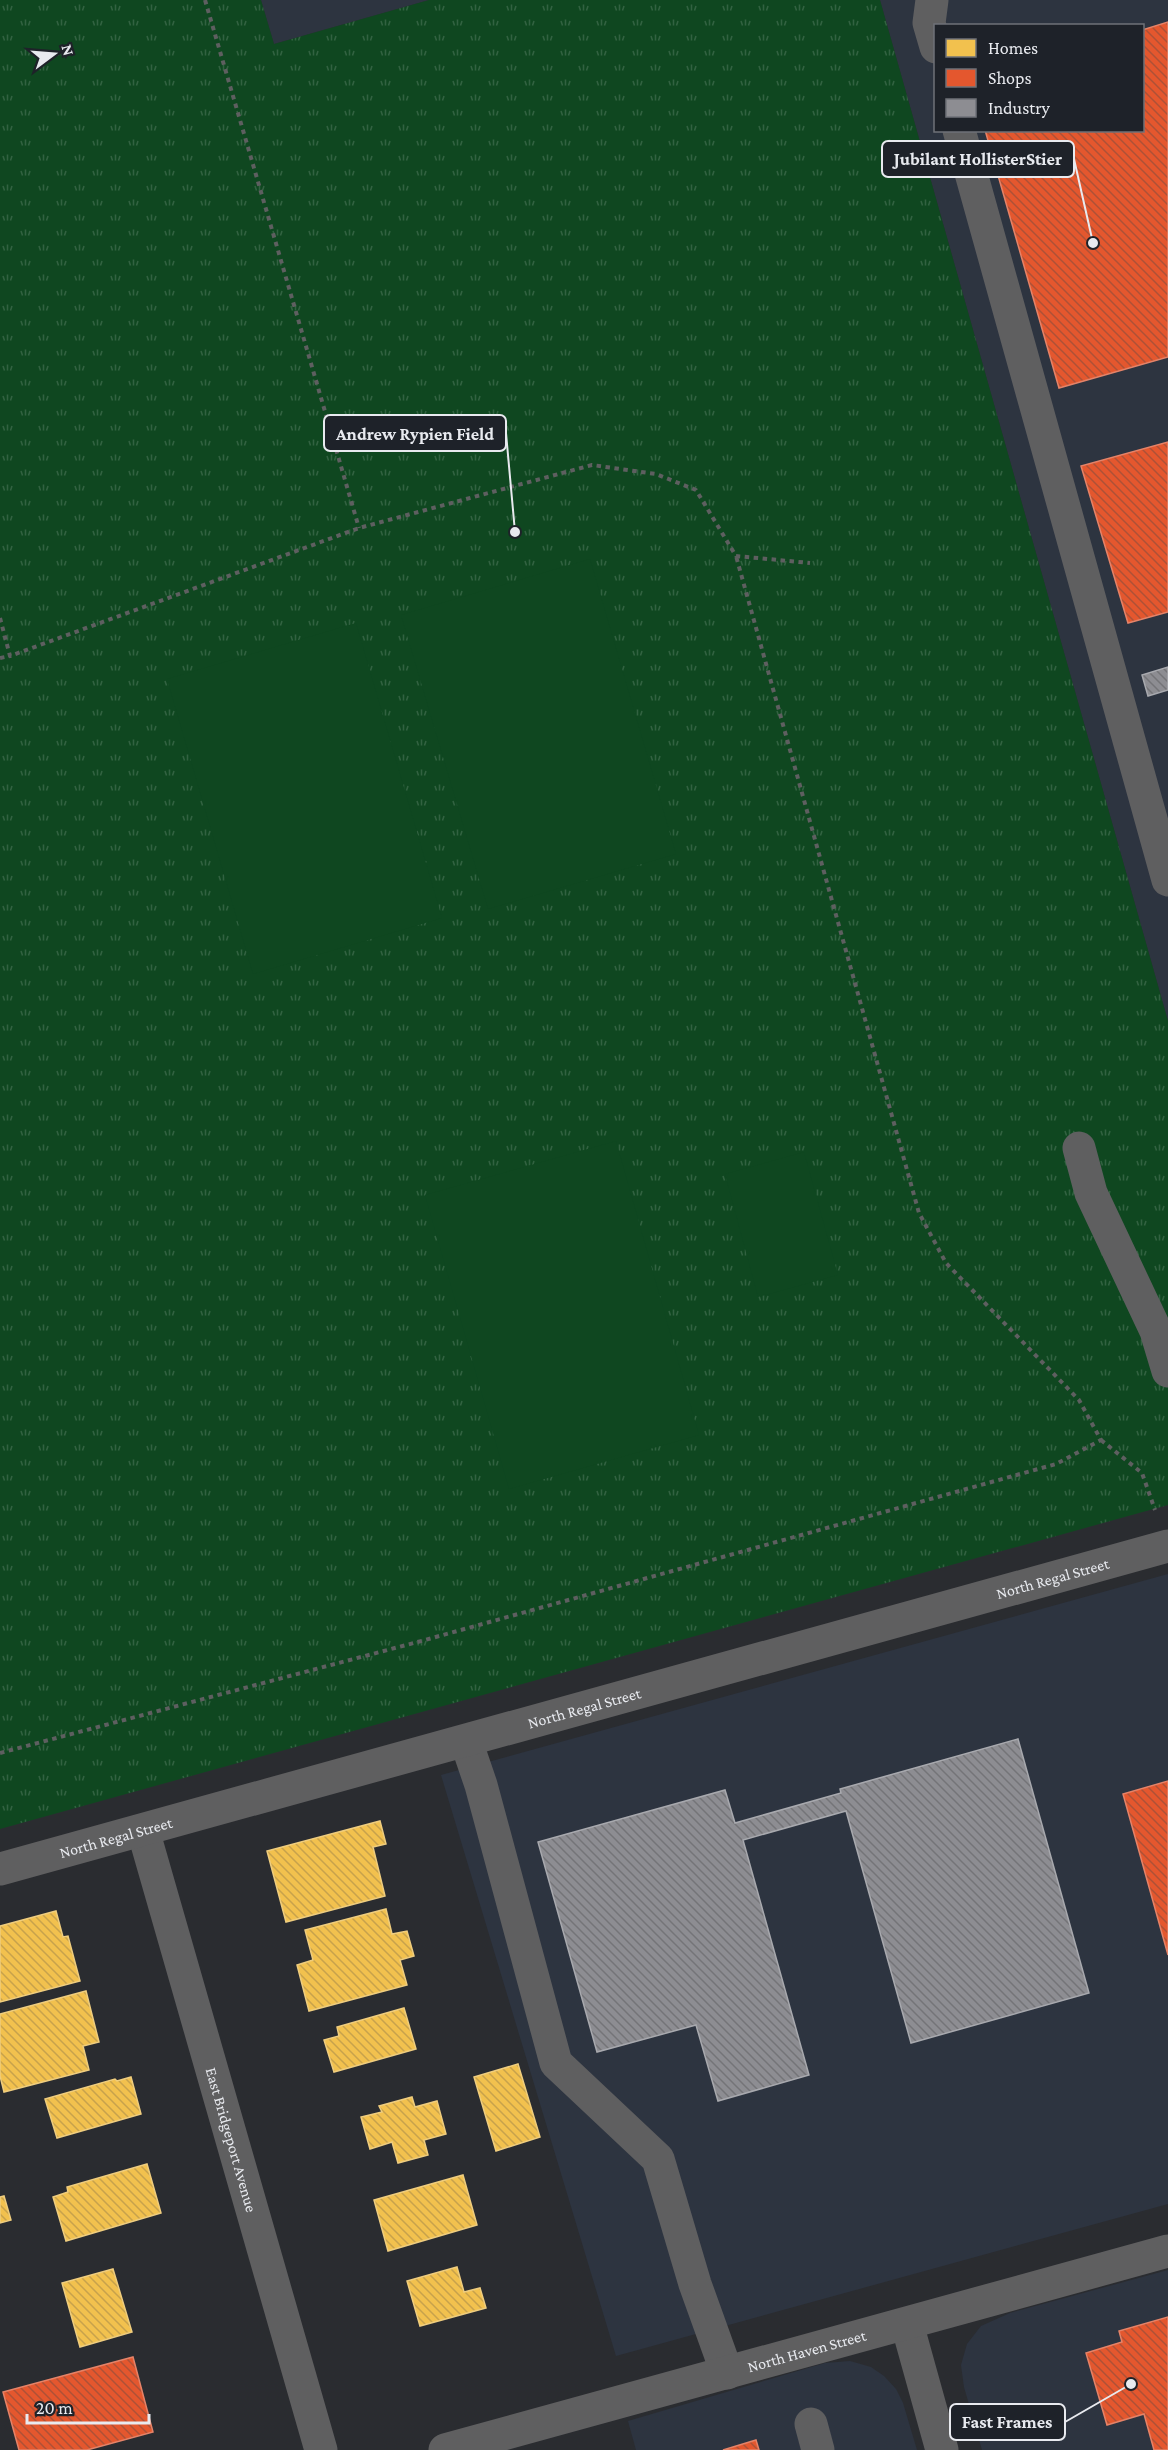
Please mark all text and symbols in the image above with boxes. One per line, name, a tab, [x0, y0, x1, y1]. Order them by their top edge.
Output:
north arrow	[24, 24, 84, 84]
legend	[934, 24, 1144, 132]
text: Homes	[988, 38, 1038, 58]
text: N	[58, 42, 78, 58]
text: Shops	[988, 68, 1032, 88]
text: Industry	[988, 98, 1051, 118]
callout: Jubilant HollisterStier	[882, 141, 1074, 177]
text: Jubilant HollisterStier	[892, 149, 1062, 169]
callout: Andrew Rypien Field	[324, 415, 506, 451]
text: Andrew Rypien Field	[335, 424, 494, 444]
street label: North Regal Street	[994, 1554, 1112, 1602]
street label: North Regal Street	[526, 1684, 643, 1731]
street label: North Regal Street	[57, 1813, 175, 1861]
street label: East Bridgeport Avenue	[203, 2065, 261, 2214]
street label: North Haven Street	[745, 2326, 868, 2375]
scale bar	[27, 2387, 148, 2425]
text: 20 m	[36, 2398, 73, 2418]
callout: Fast Frames	[950, 2404, 1065, 2440]
text: Fast Frames	[962, 2412, 1052, 2432]

